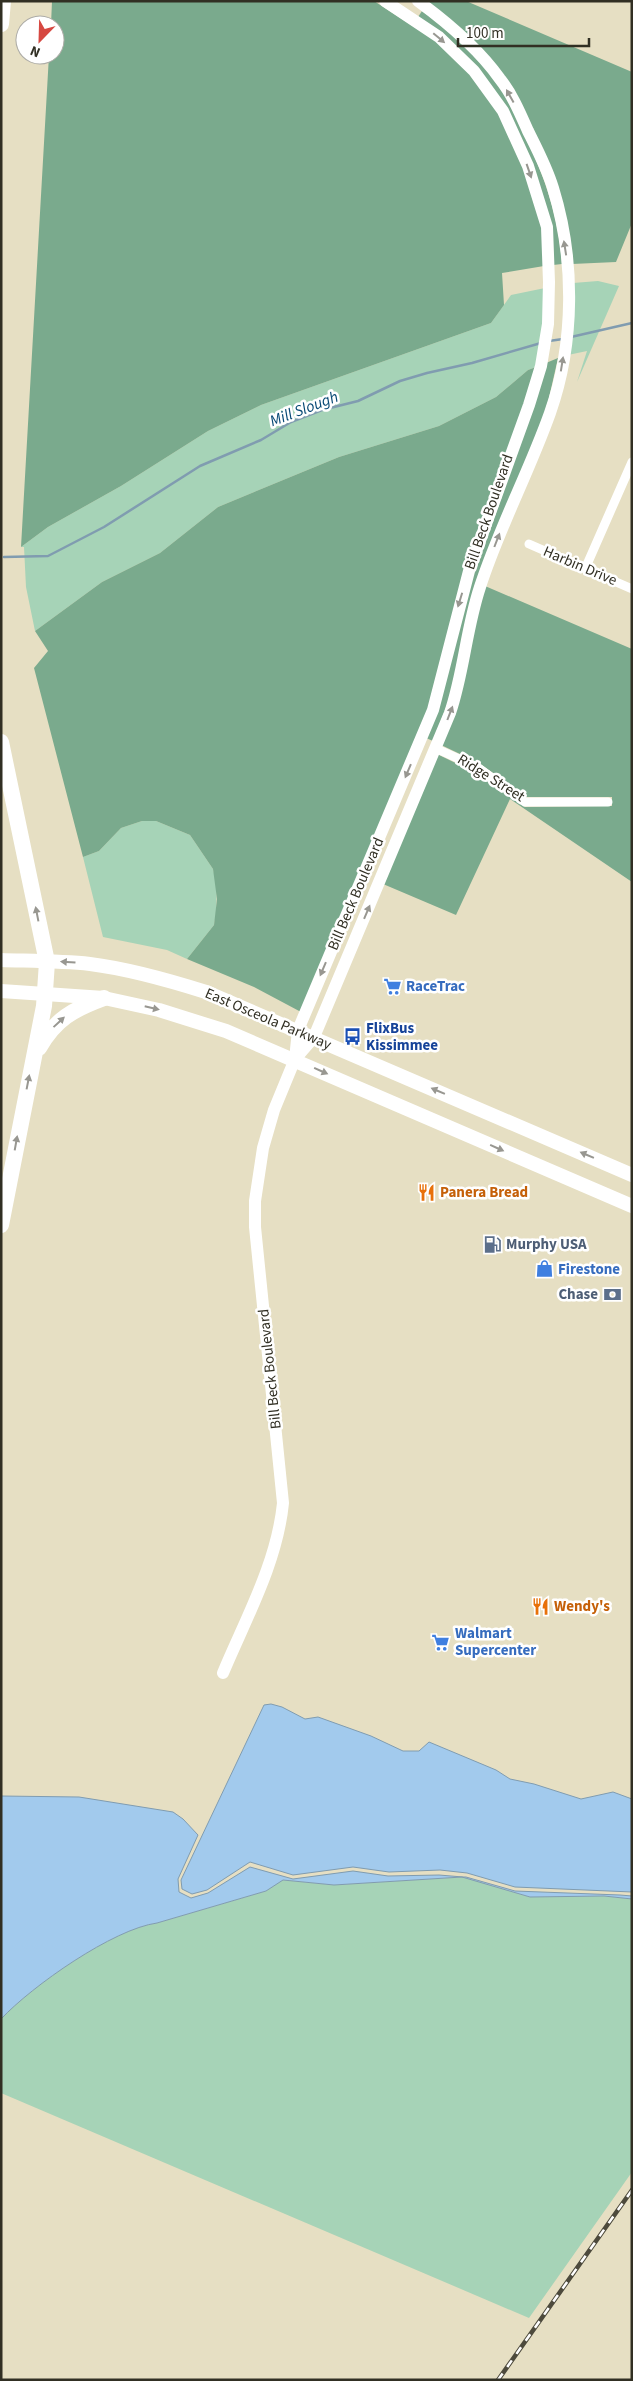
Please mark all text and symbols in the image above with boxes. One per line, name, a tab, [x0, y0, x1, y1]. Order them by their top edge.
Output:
north arrow	[15, 15, 65, 65]
scale bar	[458, 15, 589, 47]
text: 100 m	[466, 23, 504, 44]
one-way arrow	[433, 33, 446, 44]
text: N	[27, 40, 44, 62]
one-way arrow	[506, 90, 515, 103]
one-way arrow	[526, 163, 534, 178]
one-way arrow	[561, 240, 569, 256]
one-way arrow	[558, 356, 566, 372]
water label: Mill Slough	[267, 386, 341, 432]
street label: Bill Beck Boulevard	[459, 451, 519, 573]
one-way arrow	[494, 533, 502, 547]
street label: Harbin Drive	[540, 541, 620, 591]
one-way arrow	[455, 592, 463, 607]
one-way arrow	[446, 706, 454, 720]
street label: Ridge Street	[453, 749, 529, 807]
one-way arrow	[404, 764, 412, 778]
street label: Bill Beck Boulevard	[323, 834, 389, 954]
one-way arrow	[363, 904, 371, 919]
one-way arrow	[33, 905, 41, 921]
one-way arrow	[60, 958, 76, 966]
one-way arrow	[319, 962, 327, 976]
supermarket icon: RaceTrac	[382, 976, 402, 996]
place label: RaceTrac	[406, 976, 465, 997]
street label: East Osceola Parkway	[202, 983, 334, 1055]
one-way arrow	[144, 1004, 159, 1012]
one-way arrow	[53, 1016, 65, 1028]
place label: FlixBus Kissimmee	[366, 1018, 438, 1056]
bus stop icon: FlixBus Kissimmee	[342, 1027, 362, 1047]
one-way arrow	[314, 1067, 328, 1075]
one-way arrow	[24, 1074, 32, 1089]
one-way arrow	[431, 1087, 445, 1095]
one-way arrow	[13, 1135, 21, 1151]
one-way arrow	[490, 1144, 504, 1152]
one-way arrow	[580, 1151, 594, 1159]
restaurant icon: Panera Bread	[416, 1182, 436, 1202]
place label: Panera Bread	[440, 1182, 528, 1203]
fuel station icon: Murphy USA	[482, 1234, 502, 1254]
place label: Murphy USA	[506, 1234, 587, 1255]
shop icon: Firestone	[534, 1259, 554, 1279]
place label: Firestone	[558, 1259, 620, 1280]
place label: Chase	[558, 1284, 598, 1305]
bank icon: Chase	[602, 1284, 622, 1304]
street label: Bill Beck Boulevard	[253, 1308, 287, 1430]
restaurant icon: Wendy's	[530, 1596, 550, 1616]
place label: Wendy's	[554, 1596, 610, 1617]
place label: Walmart Supercenter	[455, 1623, 536, 1661]
supermarket icon: Walmart Supercenter	[431, 1632, 451, 1652]

